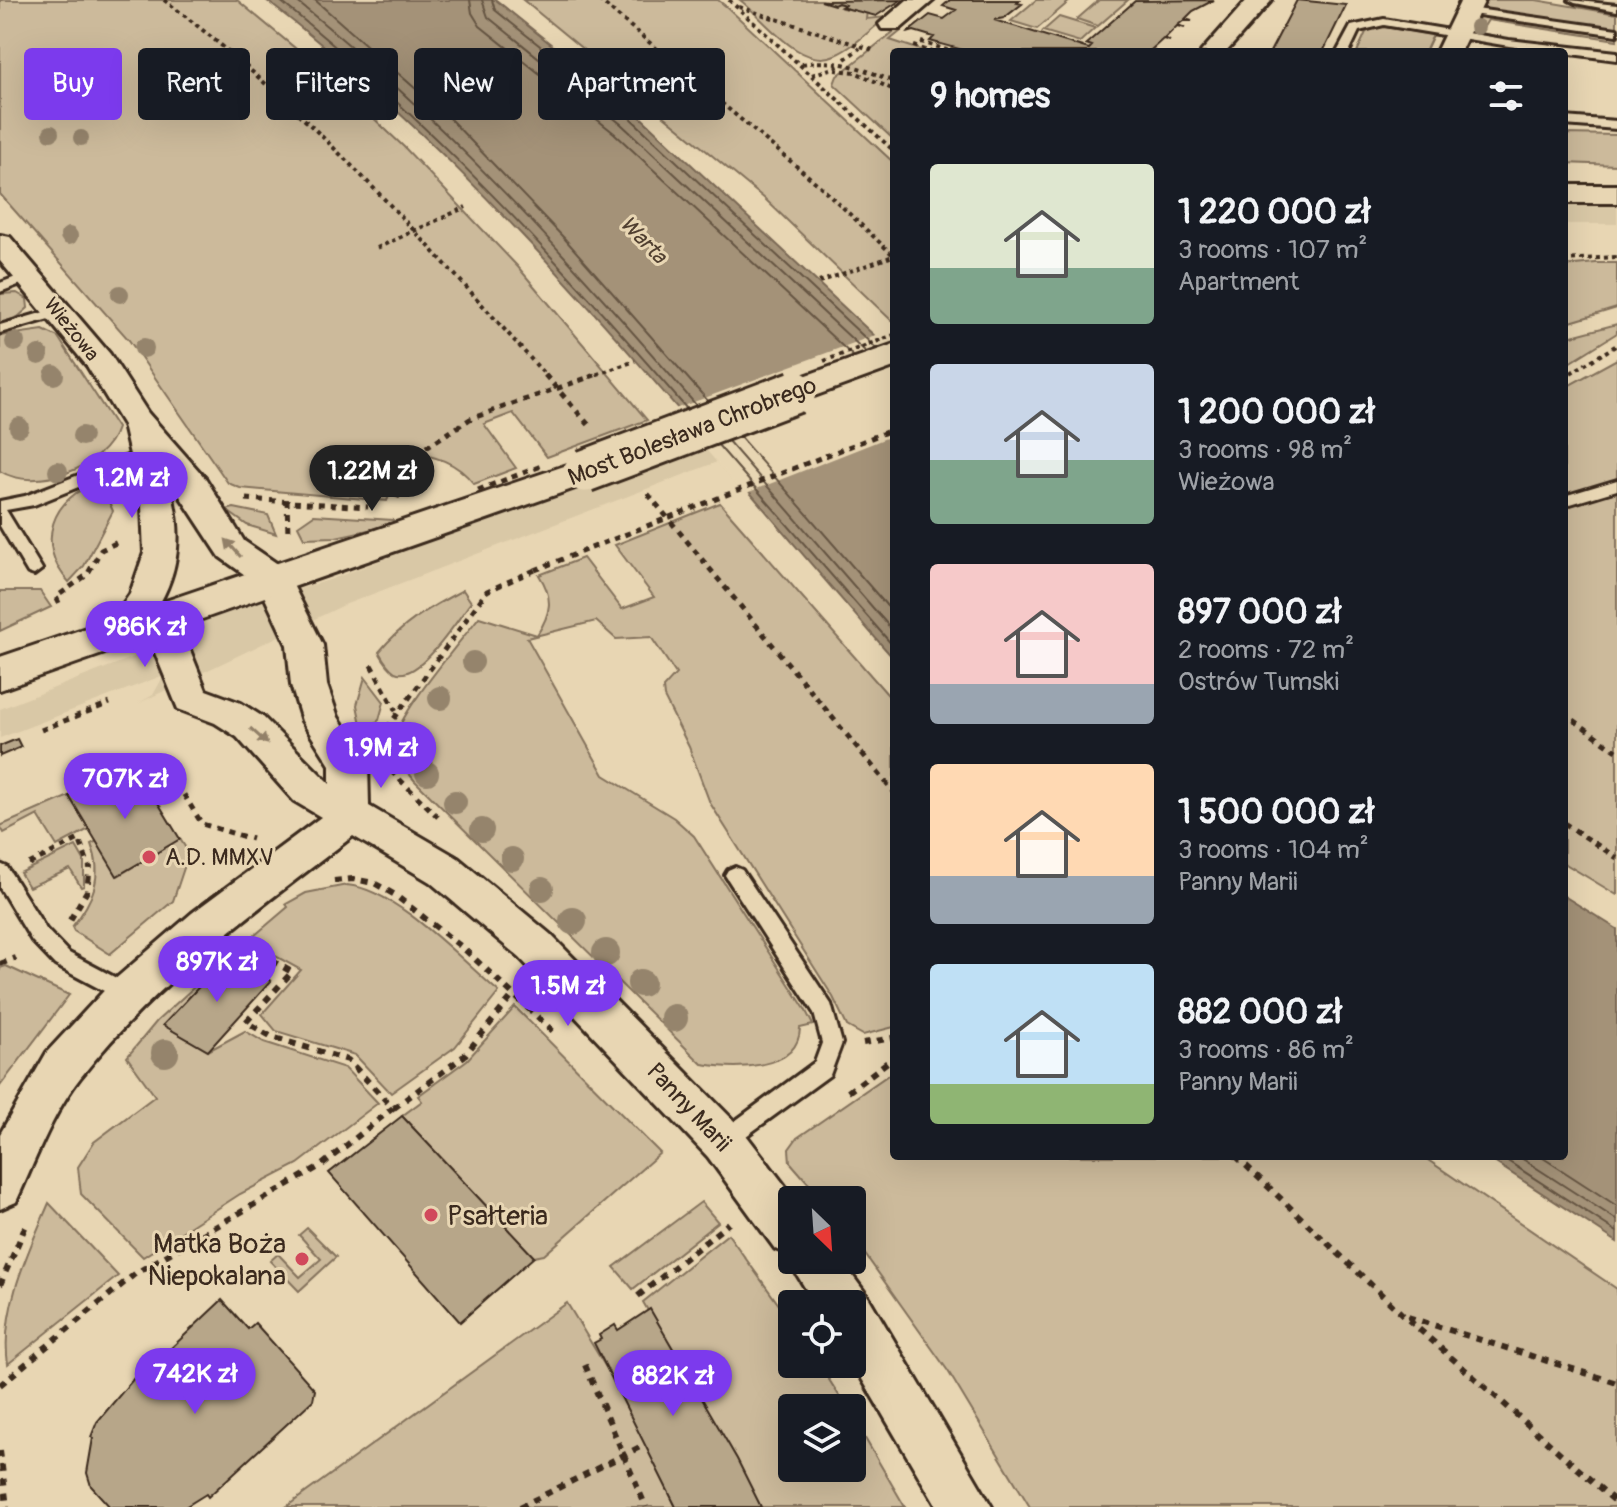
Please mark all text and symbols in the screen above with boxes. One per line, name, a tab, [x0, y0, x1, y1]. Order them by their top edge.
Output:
chip: Buy	[24, 48, 122, 120]
chip: Rent	[138, 48, 250, 120]
chip: Filters	[266, 48, 398, 120]
chip: New	[414, 48, 522, 120]
chip: Apartment	[538, 48, 725, 120]
icon: filters	[1484, 74, 1528, 118]
text: 9 homes	[930, 75, 1050, 118]
text: 1 220 000 zł	[1178, 191, 1370, 234]
icon: home	[994, 196, 1090, 292]
water label: Warta	[614, 210, 674, 271]
text: 3 rooms · 107 m²	[1178, 234, 1367, 266]
text: Apartment	[1178, 266, 1299, 298]
street label: Wieżowa	[39, 293, 105, 366]
street label: Most Bolesława Chrobrego	[564, 371, 821, 492]
text: 1 200 000 zł	[1178, 391, 1375, 434]
icon: home	[994, 396, 1090, 492]
text: 3 rooms · 98 m²	[1178, 434, 1352, 466]
pin: 1.22M zł	[289, 445, 455, 513]
pin: 1.2M zł	[58, 452, 206, 520]
text: 1.22M zł	[327, 455, 417, 487]
text: 1.2M zł	[95, 462, 169, 494]
text: Wieżowa	[1178, 466, 1275, 498]
one-way arrow	[225, 539, 243, 558]
text: 897 000 zł	[1178, 591, 1341, 634]
icon: home	[994, 596, 1090, 692]
pin: 986K zł	[71, 601, 219, 669]
text: 986K zł	[104, 611, 186, 643]
text: 2 rooms · 72 m²	[1178, 634, 1354, 666]
text: Ostrów Tumski	[1178, 666, 1339, 698]
pin: 1.9M zł	[307, 722, 455, 790]
one-way arrow	[249, 727, 269, 745]
text: 1.9M zł	[344, 732, 418, 764]
pin: 707K zł	[51, 753, 199, 821]
text: 707K zł	[82, 763, 168, 795]
text: 1 500 000 zł	[1178, 791, 1374, 834]
icon: home	[994, 796, 1090, 892]
text: 3 rooms · 104 m²	[1178, 834, 1369, 866]
place label: A.D. MMXV	[165, 843, 274, 872]
marker: A.D. MMXV	[140, 848, 158, 866]
text: Panny Marii	[1178, 866, 1298, 898]
pin: 897K zł	[143, 936, 291, 1004]
text: 897K zł	[176, 946, 258, 978]
pin: 1.5M zł	[494, 960, 642, 1028]
text: 1.5M zł	[531, 970, 605, 1002]
text: 882 000 zł	[1178, 991, 1342, 1034]
icon: home	[994, 996, 1090, 1092]
text: 3 rooms · 86 m²	[1178, 1034, 1354, 1066]
street label: Panny Marii	[640, 1057, 737, 1158]
text: Panny Marii	[1178, 1066, 1298, 1098]
north arrow	[778, 1186, 866, 1274]
map controls	[778, 1186, 866, 1482]
place label: Psałteria	[447, 1199, 548, 1234]
marker: Psałteria	[422, 1206, 440, 1224]
place label: Matka Boża Niepokalana	[148, 1227, 286, 1294]
marker: Matka Boża Niepokalana	[293, 1250, 311, 1268]
button: locate	[778, 1290, 866, 1378]
pin: 742K zł	[121, 1348, 269, 1416]
pin: 882K zł	[599, 1350, 747, 1418]
text: 742K zł	[153, 1358, 237, 1390]
text: 882K zł	[632, 1360, 714, 1392]
button: layers	[778, 1394, 866, 1482]

